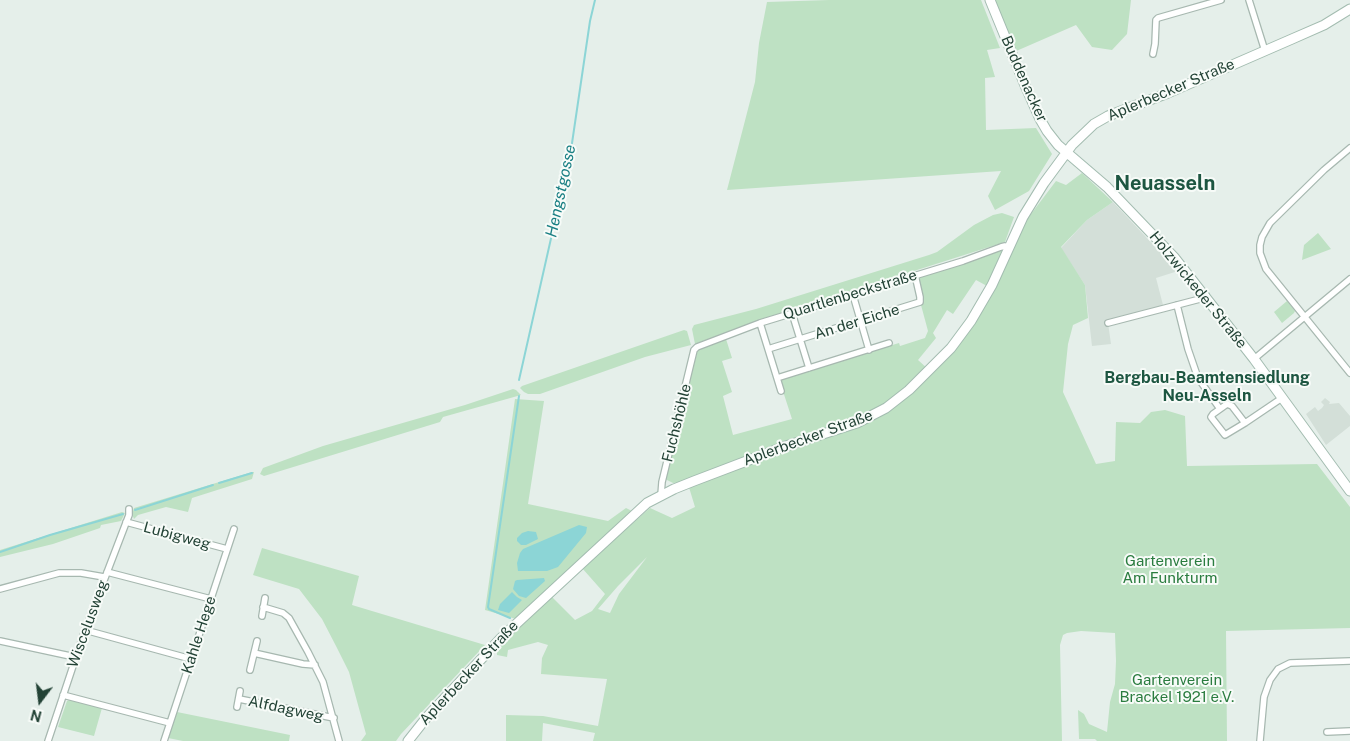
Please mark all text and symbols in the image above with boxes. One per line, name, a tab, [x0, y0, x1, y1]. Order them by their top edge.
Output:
street label: Buddenacker	[997, 33, 1051, 125]
street label: Aplerbecker Straße	[1105, 55, 1237, 125]
water label: Hengstgosse	[542, 143, 580, 239]
district label: Neuasseln	[1115, 172, 1215, 196]
street label: Holzwickeder Straße	[1145, 228, 1251, 352]
street label: Quartlenbeckstraße	[781, 266, 919, 324]
street label: An der Eiche	[812, 301, 902, 343]
district label: Bergbau-Beamtensiedlung Neu-Asseln	[1104, 368, 1310, 406]
street label: Fuchshöhle	[659, 382, 695, 464]
street label: Aplerbecker Straße	[741, 406, 875, 470]
street label: Lubigweg	[141, 518, 213, 554]
park label: Gartenverein Am Funkturm	[1122, 552, 1218, 587]
street label: Wiscelusweg	[64, 578, 112, 670]
street label: Kahle Hege	[178, 594, 220, 676]
street label: Aplerbecker Straße	[416, 617, 522, 729]
park label: Gartenverein Brackel 1921 e.V.	[1120, 671, 1234, 706]
north arrow	[15, 676, 65, 726]
street label: Alfdagweg	[247, 692, 325, 726]
text: N	[29, 706, 43, 725]

